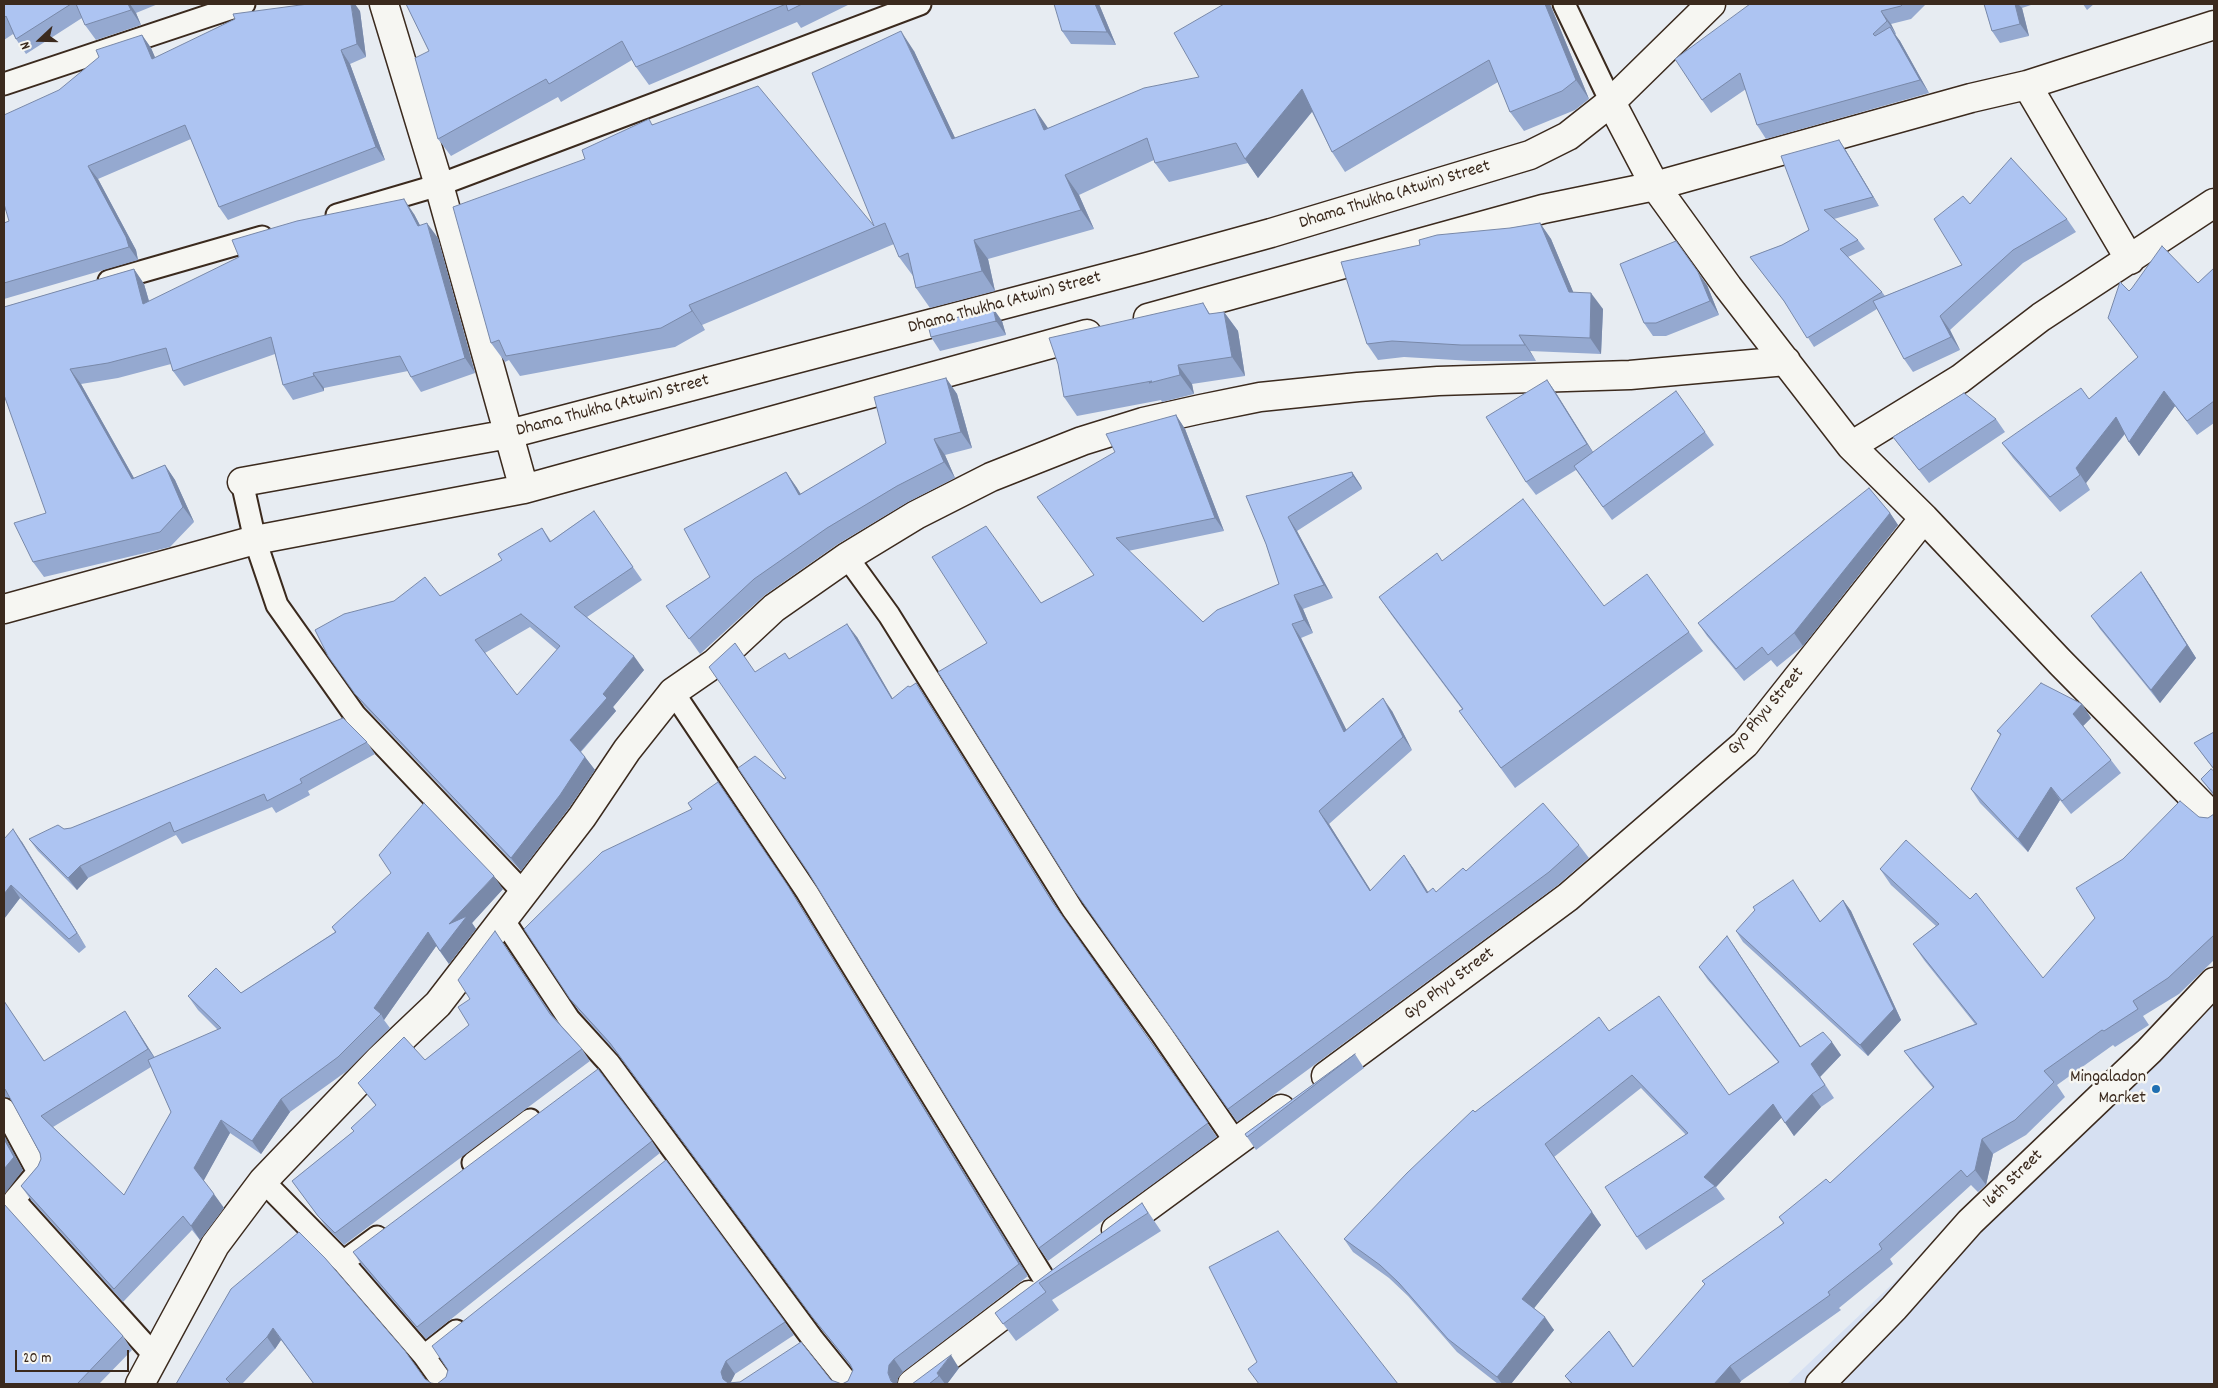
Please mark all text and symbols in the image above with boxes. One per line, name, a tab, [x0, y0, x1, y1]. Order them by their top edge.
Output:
north arrow	[15, 15, 65, 65]
text: N	[15, 39, 37, 52]
street label: Dhama Thukha (Atwin) Street	[1297, 157, 1493, 235]
street label: Dhama Thukha (Atwin) Street	[906, 268, 1104, 340]
street label: Dhama Thukha (Atwin) Street	[514, 371, 712, 443]
street label: Gyo Phyu Street	[1724, 664, 1810, 760]
street label: Gyo Phyu Street	[1400, 944, 1500, 1026]
place label: Mingaladon Market	[2070, 1068, 2146, 1110]
marker: Mingaladon Market	[2150, 1083, 2162, 1095]
street label: 16th Street	[1979, 1146, 2049, 1214]
scale bar	[18, 1340, 131, 1372]
text: 20 m	[23, 1348, 51, 1370]

